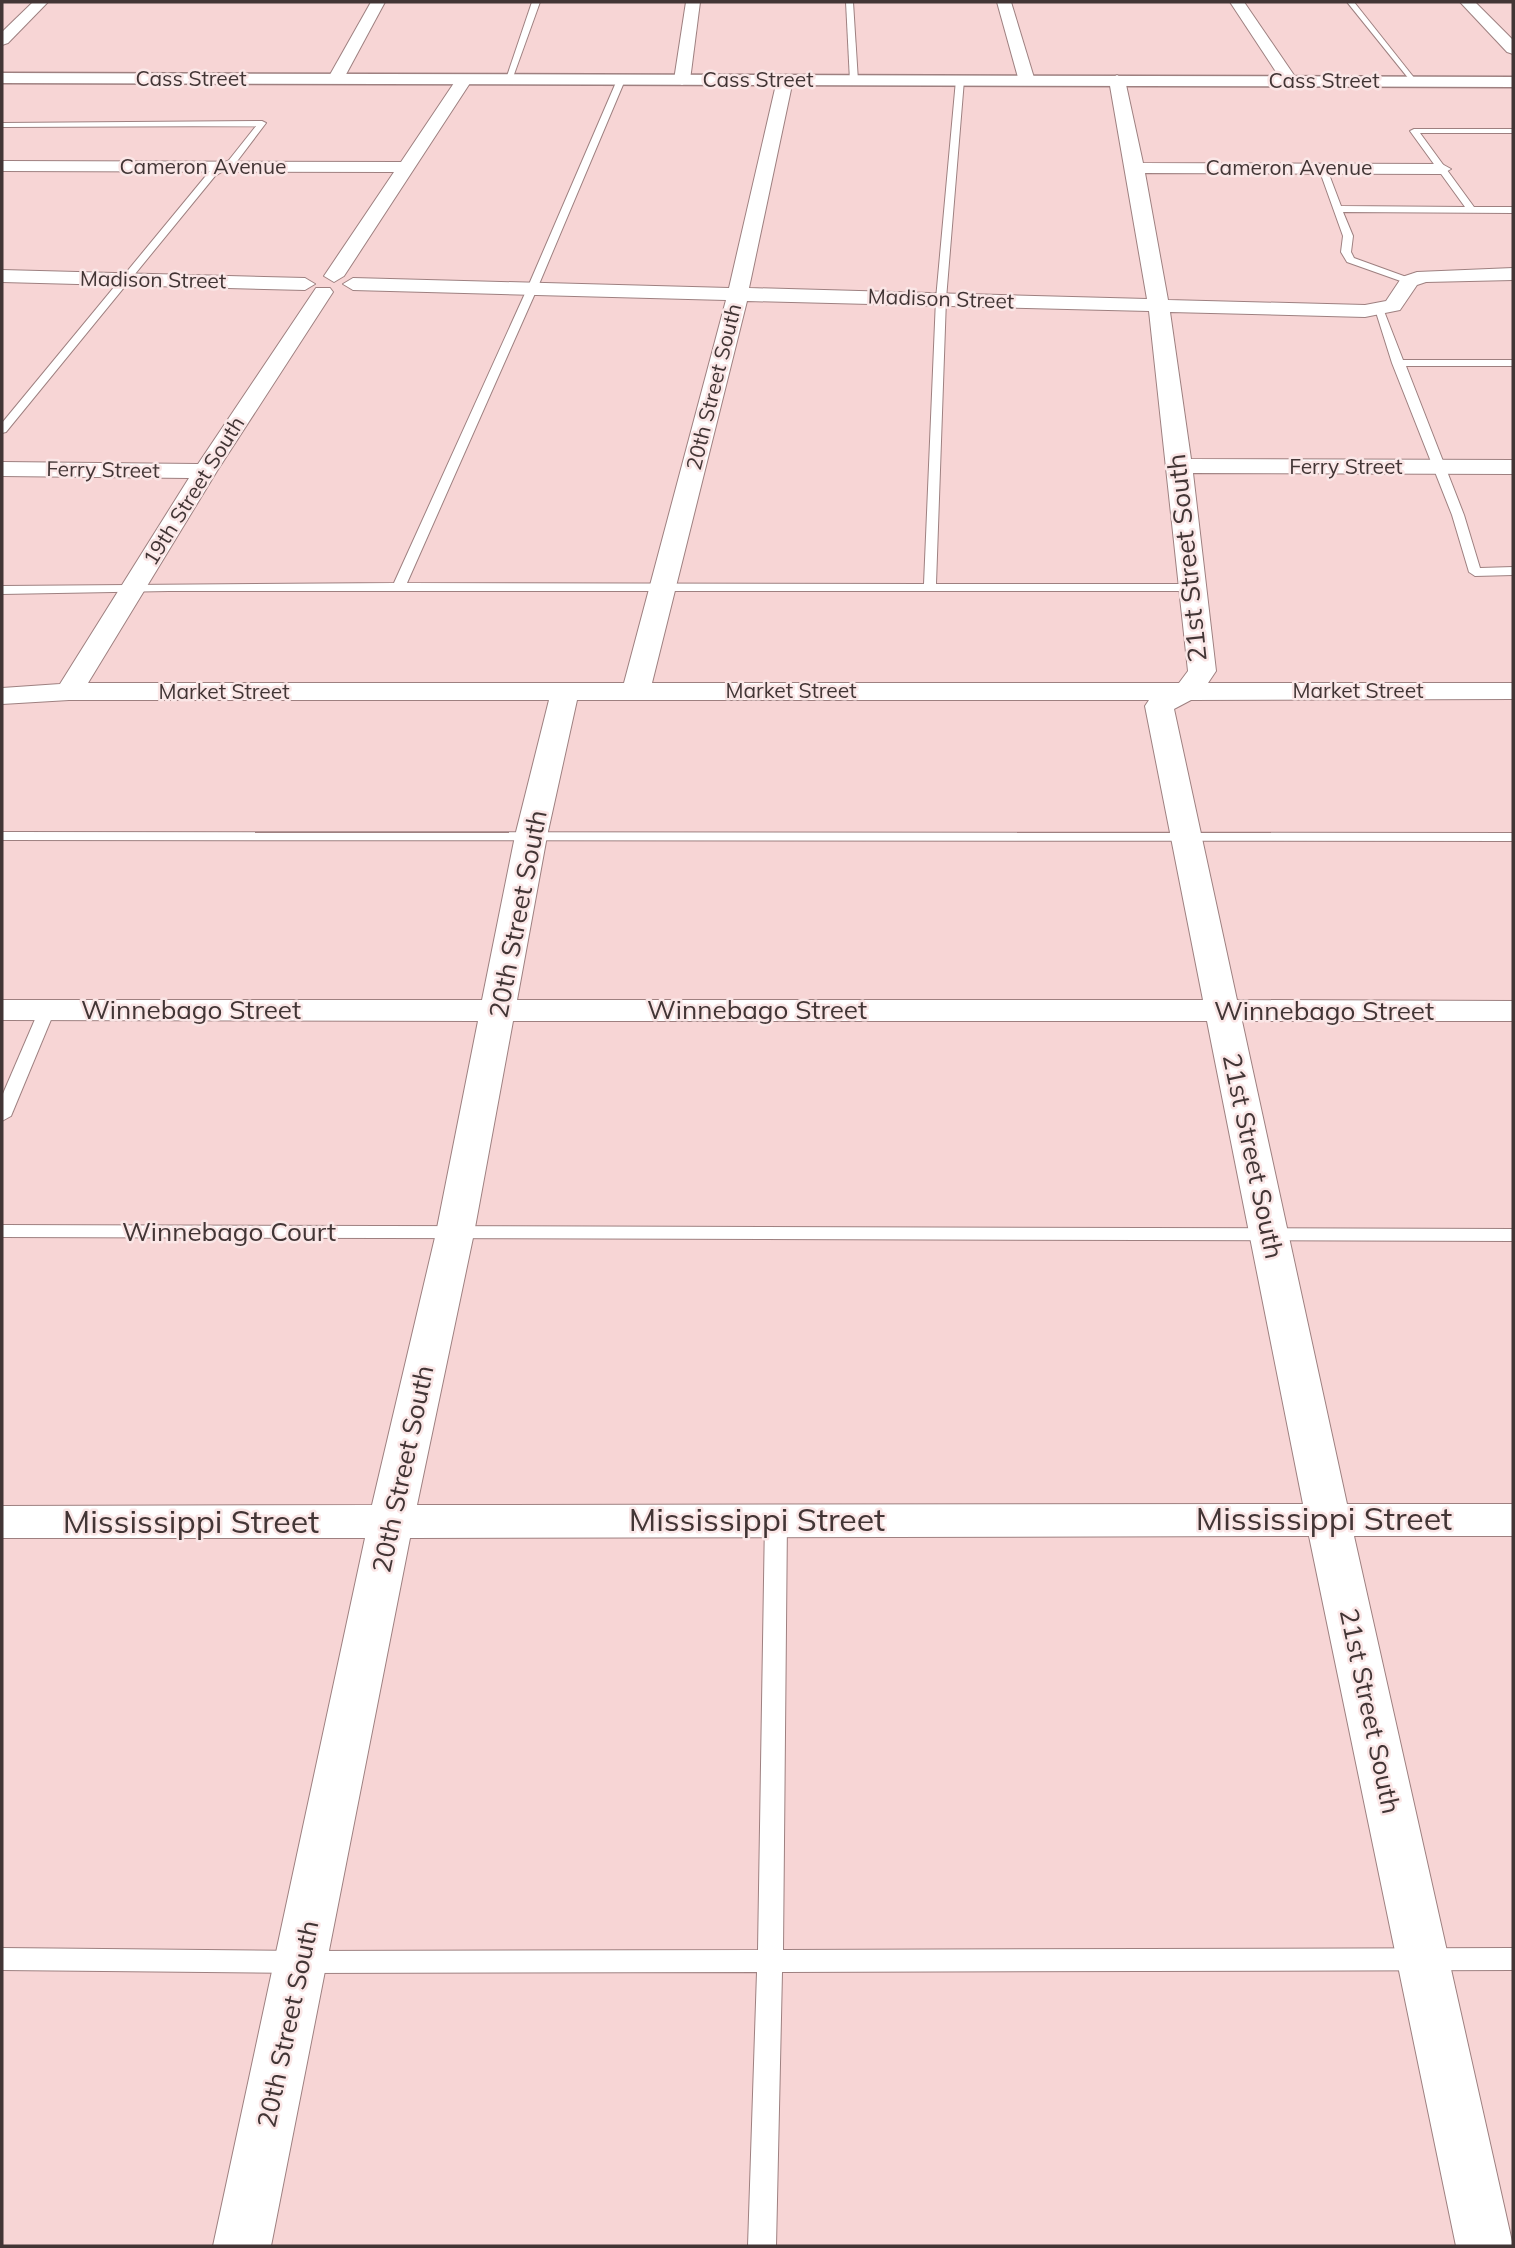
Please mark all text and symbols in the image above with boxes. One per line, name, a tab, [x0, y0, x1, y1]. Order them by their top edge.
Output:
street label: Cass Street	[135, 65, 247, 91]
street label: Cass Street	[702, 66, 814, 92]
street label: Cass Street	[1268, 67, 1380, 93]
street label: Cameron Avenue	[120, 153, 286, 179]
street label: Cameron Avenue	[1206, 154, 1372, 180]
street label: Madison Street	[80, 265, 226, 293]
street label: Madison Street	[867, 282, 1015, 314]
street label: 20th Street South	[680, 301, 746, 473]
street label: 19th Street South	[137, 411, 249, 570]
street label: 21st Street South	[1159, 452, 1214, 664]
street label: Ferry Street	[1289, 453, 1403, 479]
street label: Ferry Street	[46, 455, 160, 483]
street label: Market Street	[725, 677, 857, 703]
street label: Market Street	[1292, 677, 1424, 703]
street label: Market Street	[158, 678, 290, 704]
street label: 20th Street South	[481, 807, 554, 1021]
street label: Winnebago Street	[81, 993, 301, 1026]
street label: Winnebago Street	[647, 993, 867, 1026]
street label: Winnebago Street	[1214, 994, 1434, 1027]
street label: 21st Street South	[1216, 1050, 1291, 1262]
street label: Winnebago Court	[122, 1215, 336, 1248]
street label: 20th Street South	[364, 1362, 441, 1576]
street label: Mississippi Street	[1196, 1498, 1452, 1538]
street label: Mississippi Street	[629, 1499, 885, 1539]
street label: Mississippi Street	[63, 1501, 319, 1541]
street label: 21st Street South	[1333, 1605, 1408, 1817]
street label: 20th Street South	[249, 1917, 326, 2131]

